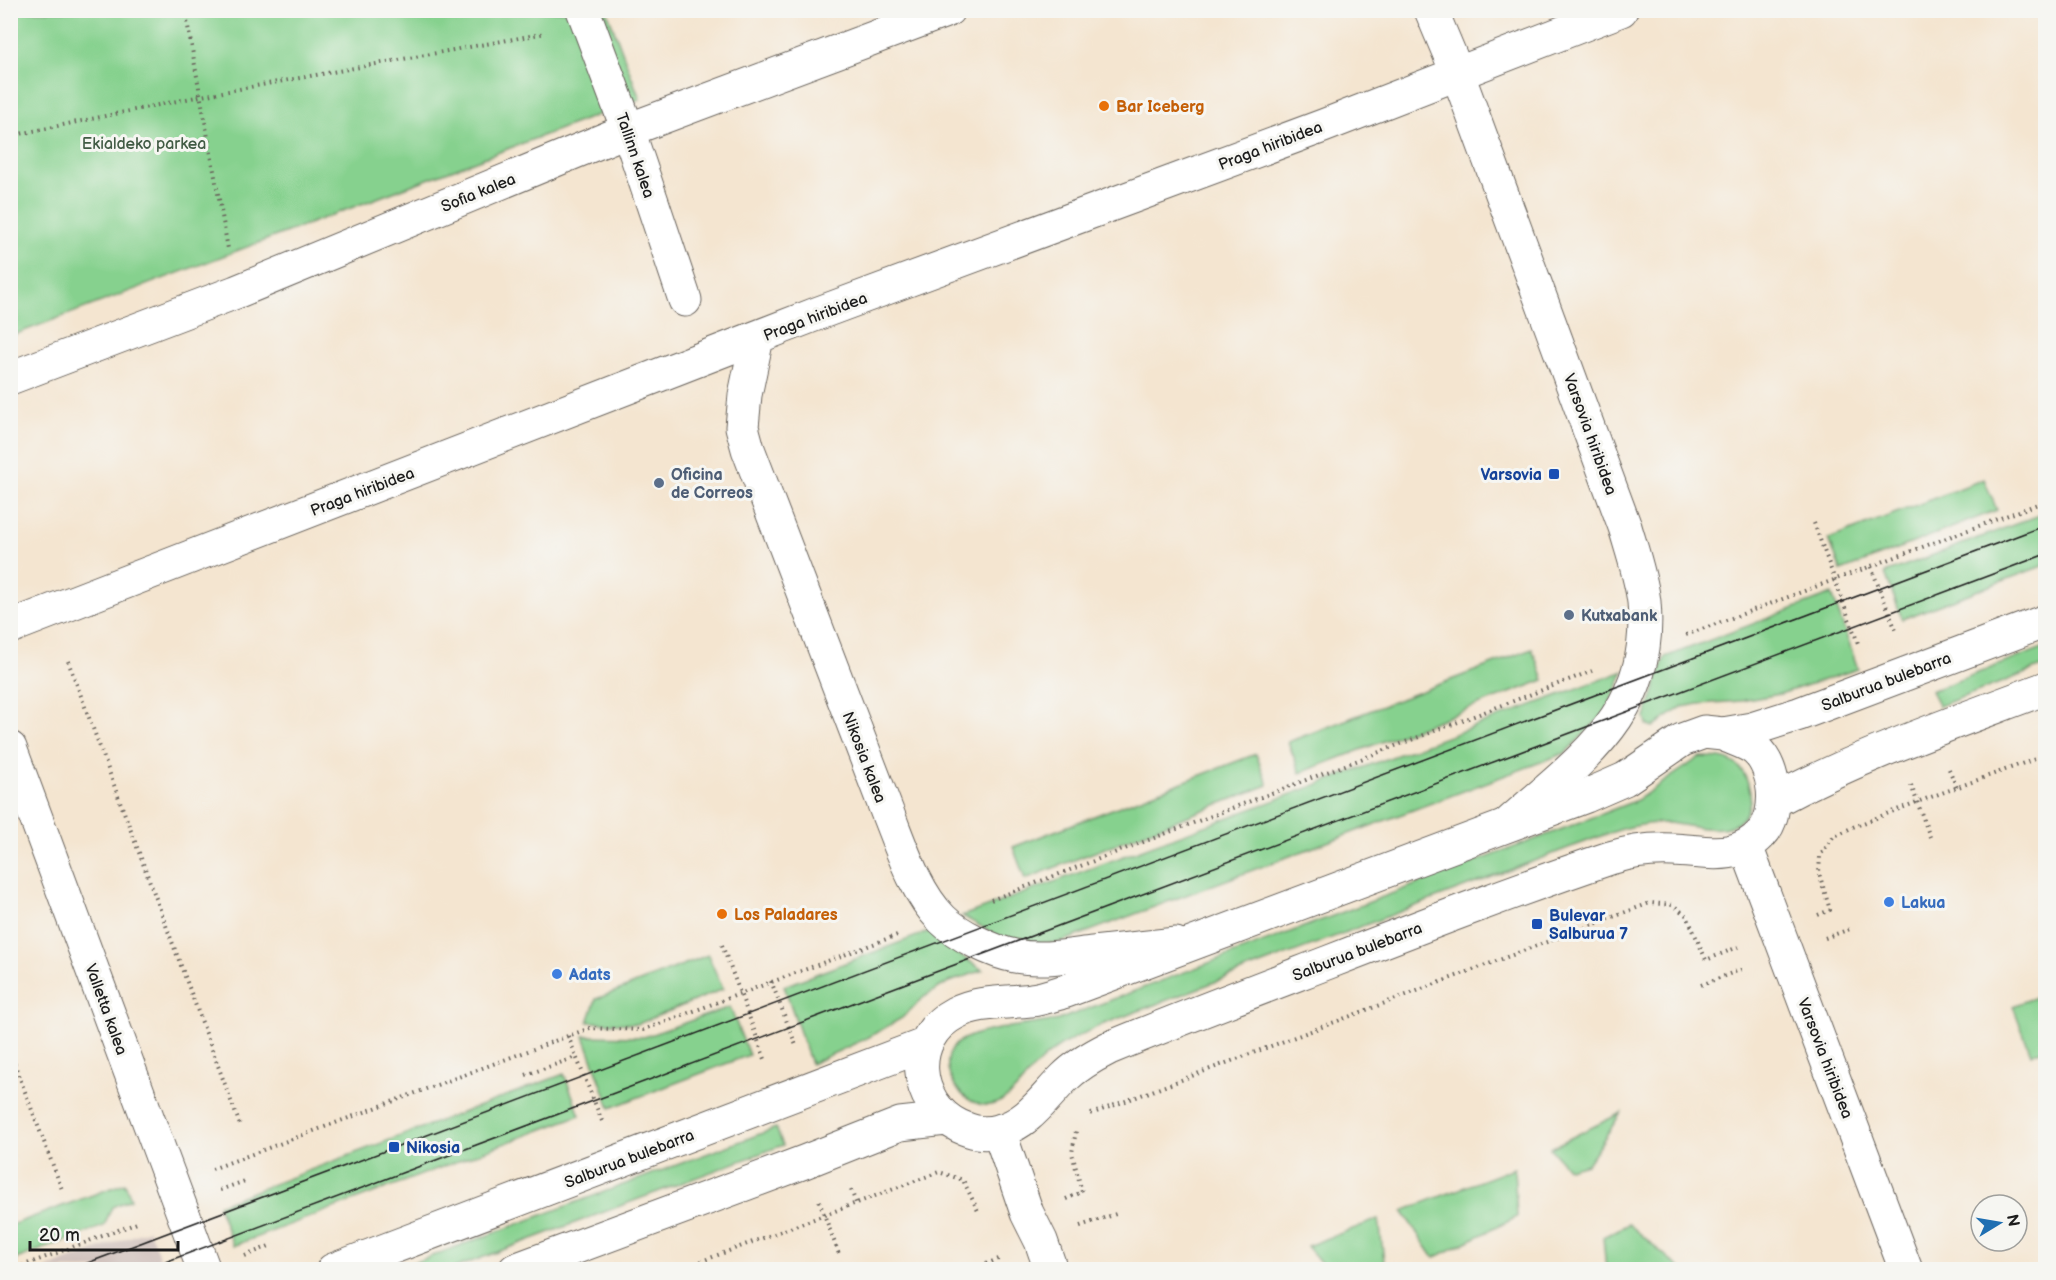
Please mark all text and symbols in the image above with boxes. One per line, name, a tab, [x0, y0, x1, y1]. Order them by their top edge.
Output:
place label: Bar Iceberg	[1116, 98, 1204, 117]
marker: Bar Iceberg	[1097, 99, 1111, 113]
street label: Tallinn kalea	[611, 110, 658, 201]
street label: Praga hiribidea	[1216, 118, 1325, 175]
park label: Ekialdeko parkea	[82, 135, 206, 154]
street label: Sofia kalea	[439, 170, 519, 217]
street label: Praga hiribidea	[761, 289, 870, 346]
street label: Varsovia hiribidea	[1559, 371, 1620, 498]
street label: Praga hiribidea	[308, 464, 417, 521]
place label: Oficina de Correos	[671, 466, 753, 503]
place label: Varsovia	[1480, 466, 1542, 485]
marker: Varsovia	[1547, 467, 1561, 481]
marker: Oficina de Correos	[652, 476, 666, 490]
place label: Kutxabank	[1581, 607, 1658, 626]
marker: Kutxabank	[1562, 608, 1576, 622]
street label: Salburua bulebarra	[1819, 649, 1954, 716]
street label: Nikosia kalea	[838, 709, 890, 806]
place label: Lakua	[1901, 894, 1945, 913]
marker: Lakua	[1882, 895, 1896, 909]
place label: Los Paladares	[734, 906, 838, 925]
marker: Los Paladares	[715, 907, 729, 921]
place label: Bulevar Salburua 7	[1549, 907, 1628, 944]
marker: Bulevar Salburua 7	[1530, 917, 1544, 931]
street label: Salburua bulebarra	[1290, 919, 1425, 986]
street label: Valletta kalea	[80, 961, 131, 1058]
place label: Adats	[568, 966, 611, 985]
marker: Adats	[550, 967, 564, 981]
street label: Varsovia hiribidea	[1793, 995, 1856, 1122]
street label: Salburua bulebarra	[562, 1126, 697, 1193]
place label: Nikosia	[406, 1139, 460, 1158]
marker: Nikosia	[387, 1140, 401, 1154]
north arrow	[1969, 1193, 2029, 1253]
text: N	[2002, 1213, 2023, 1228]
scale bar	[30, 1214, 178, 1252]
text: 20 m	[39, 1225, 80, 1246]

